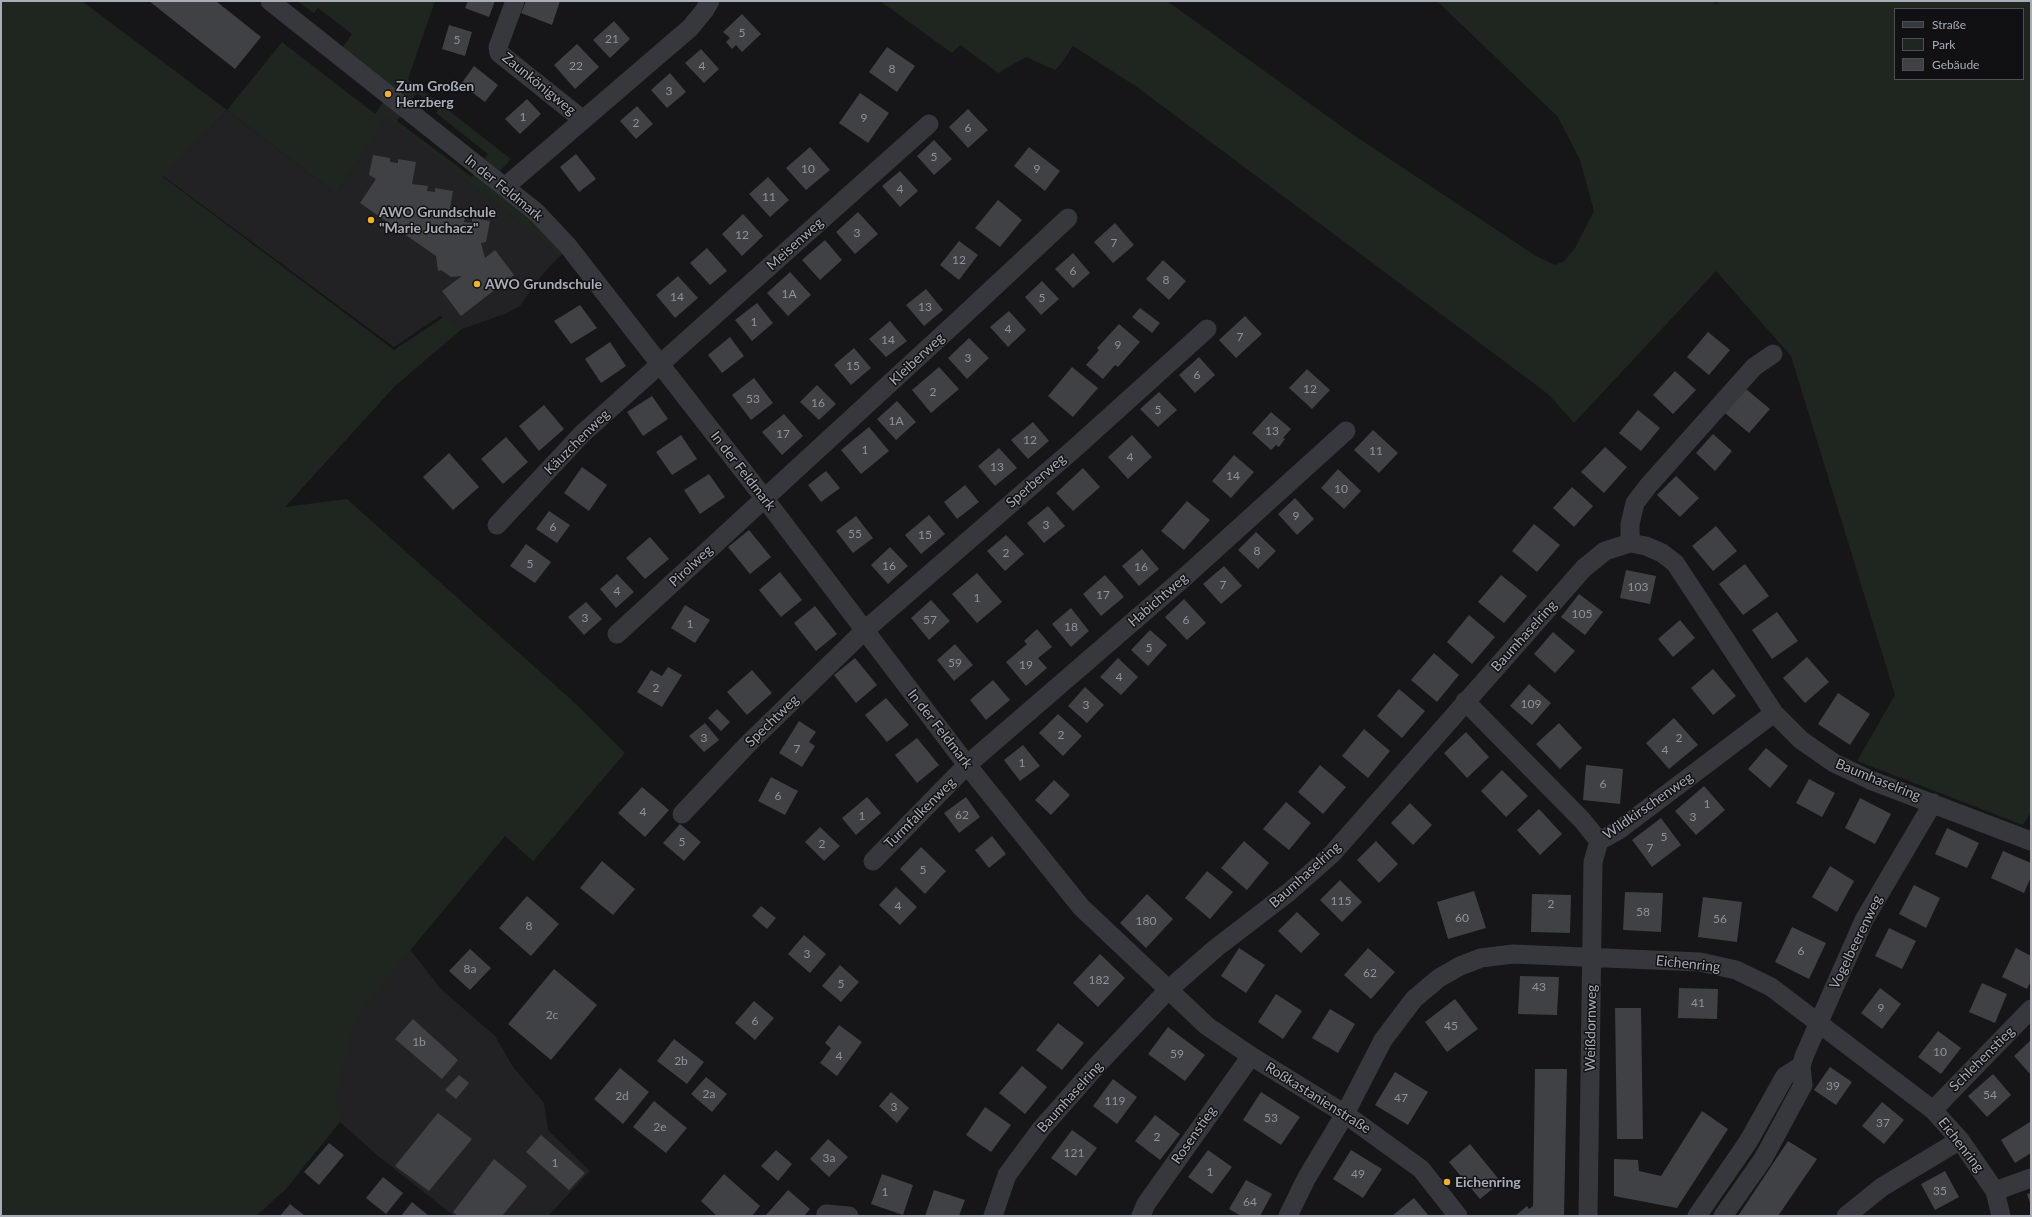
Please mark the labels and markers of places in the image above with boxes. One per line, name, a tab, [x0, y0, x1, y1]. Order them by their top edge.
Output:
place label: Zum Großen Herzberg	[396, 78, 474, 110]
marker: Zum Großen Herzberg	[383, 89, 393, 99]
place label: AWO Grundschule "Marie Juchacz"	[379, 204, 496, 236]
marker: AWO Grundschule "Marie Juchacz"	[366, 215, 376, 225]
place label: AWO Grundschule	[485, 276, 602, 292]
marker: AWO Grundschule	[472, 279, 482, 289]
place label: Eichenring	[1455, 1174, 1521, 1190]
marker: Eichenring	[1442, 1177, 1452, 1187]

